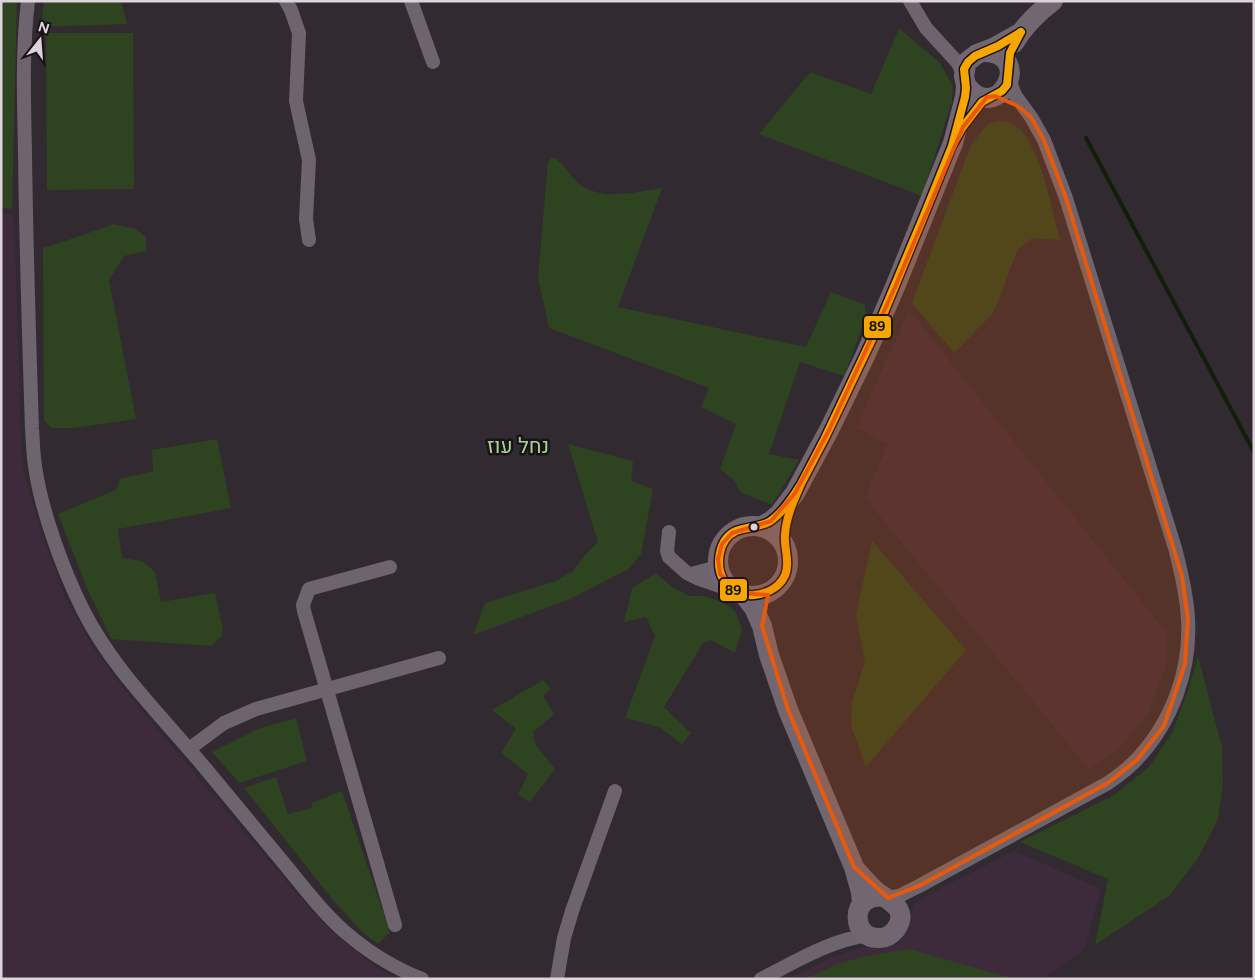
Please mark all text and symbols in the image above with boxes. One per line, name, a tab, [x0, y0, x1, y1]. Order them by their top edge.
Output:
north arrow	[15, 15, 65, 65]
text: N	[36, 18, 51, 38]
line badge: 89	[863, 315, 892, 339]
text: 89	[869, 318, 885, 335]
district label: נחל עוז	[487, 433, 549, 458]
unlabelled marker	[749, 522, 759, 532]
line badge: 89	[719, 578, 748, 602]
text: 89	[725, 582, 741, 599]

